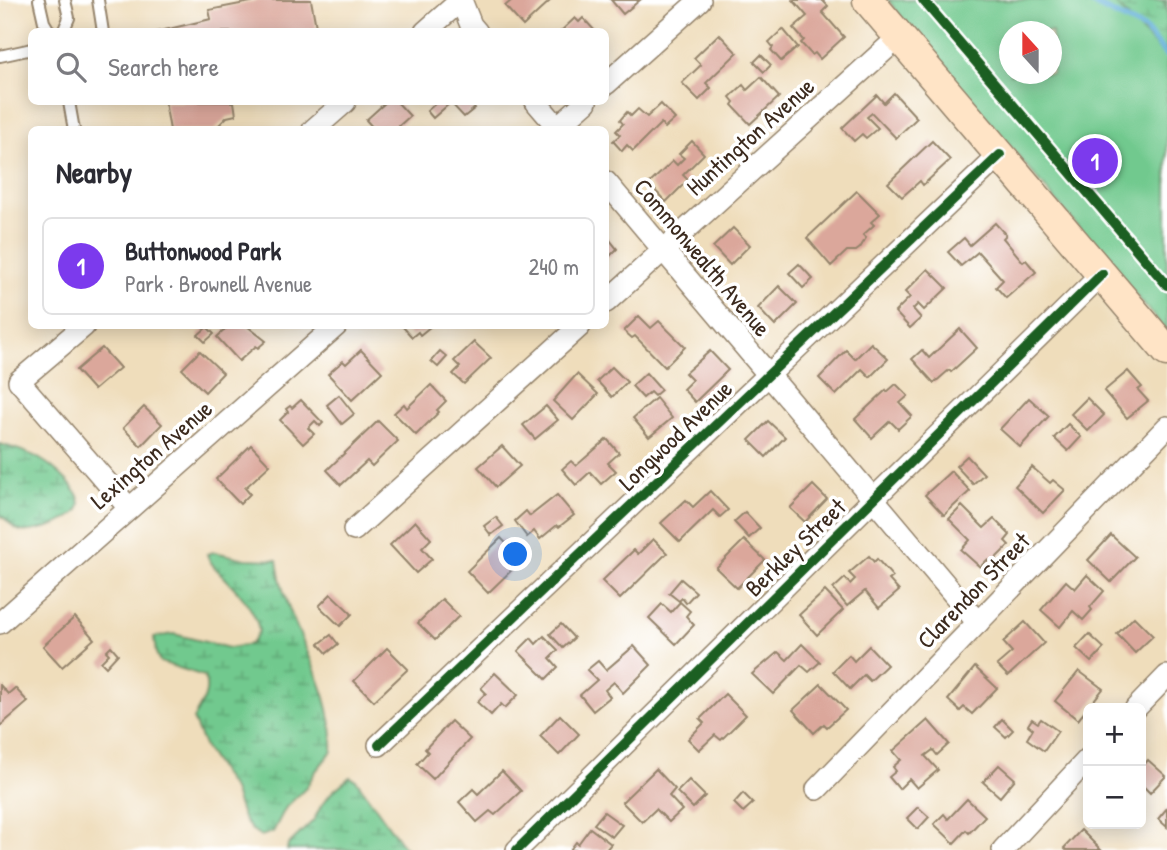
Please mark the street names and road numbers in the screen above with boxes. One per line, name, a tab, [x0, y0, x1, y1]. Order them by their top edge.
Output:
street label: Huntington Avenue	[679, 70, 821, 202]
street label: Commonwealth Avenue	[627, 171, 779, 343]
street label: Longwood Avenue	[611, 372, 739, 497]
street label: Lexington Avenue	[83, 392, 219, 516]
street label: Berkley Street	[738, 490, 853, 603]
street label: Clarendon Street	[909, 524, 1037, 655]

